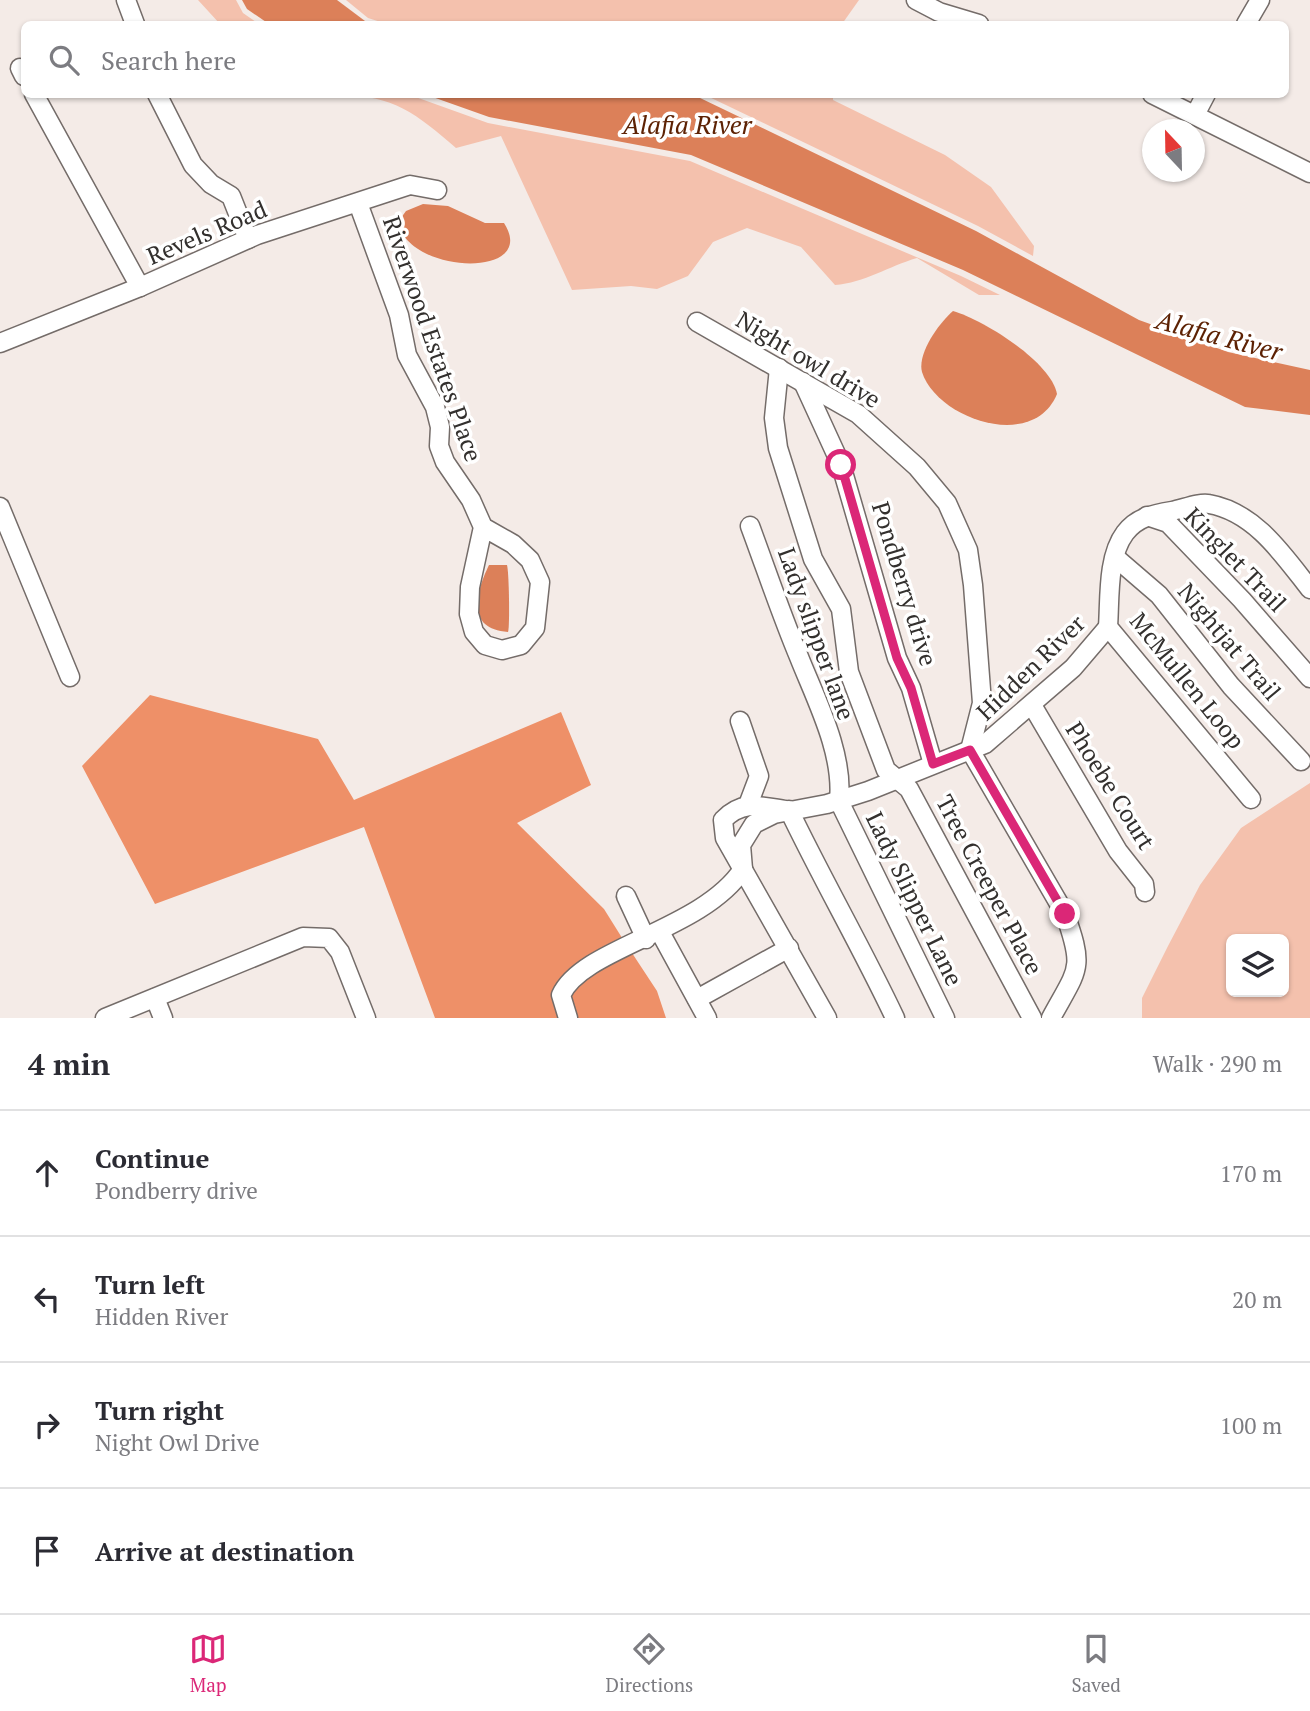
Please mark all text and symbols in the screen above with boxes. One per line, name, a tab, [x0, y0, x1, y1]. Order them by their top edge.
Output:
search box	[21, 21, 1289, 98]
icon: search	[45, 41, 83, 79]
text: Search here	[101, 43, 236, 77]
water label: Alafia River	[620, 107, 753, 141]
north arrow	[1142, 119, 1205, 182]
street label: Revels Road	[142, 192, 271, 272]
street label: Riverwood Estates Place	[376, 212, 490, 466]
water label: Alafia River	[1151, 301, 1287, 368]
street label: Night owl drive	[730, 303, 887, 415]
route start	[825, 449, 856, 480]
street label: Pondberry drive	[865, 498, 945, 670]
street label: Kinglet Trail	[1178, 500, 1294, 618]
street label: Lady slipper lane	[771, 543, 863, 724]
street label: Nightjat Trail	[1171, 576, 1288, 707]
street label: McMullen Loop	[1123, 606, 1253, 755]
street label: Hidden River	[969, 607, 1092, 727]
street label: Phoebe Court	[1059, 716, 1163, 855]
street label: Tree Creeper Place	[929, 789, 1051, 980]
street label: Lady Slipper Lane	[859, 806, 971, 991]
route end	[1049, 898, 1080, 929]
map controls	[1226, 934, 1289, 997]
button: layers	[1226, 934, 1289, 997]
text: 4 min	[28, 1044, 110, 1084]
text: Walk · 290 m	[1153, 1048, 1282, 1079]
text: Continue	[95, 1141, 209, 1175]
icon: ahead	[28, 1154, 66, 1192]
text: 170 m	[1220, 1158, 1282, 1189]
text: Pondberry drive	[95, 1175, 258, 1206]
text: Turn left	[95, 1267, 205, 1301]
icon: left	[28, 1280, 66, 1318]
text: 20 m	[1232, 1284, 1282, 1315]
text: Hidden River	[95, 1301, 228, 1332]
text: Turn right	[95, 1393, 224, 1427]
icon: right	[28, 1406, 66, 1444]
text: 100 m	[1220, 1410, 1282, 1441]
text: Night Owl Drive	[95, 1427, 260, 1458]
icon: arrive	[28, 1532, 66, 1570]
text: Arrive at destination	[95, 1534, 354, 1568]
tab: Map	[189, 1630, 227, 1697]
tab: Directions	[606, 1630, 693, 1697]
tab: Saved	[1072, 1630, 1121, 1697]

